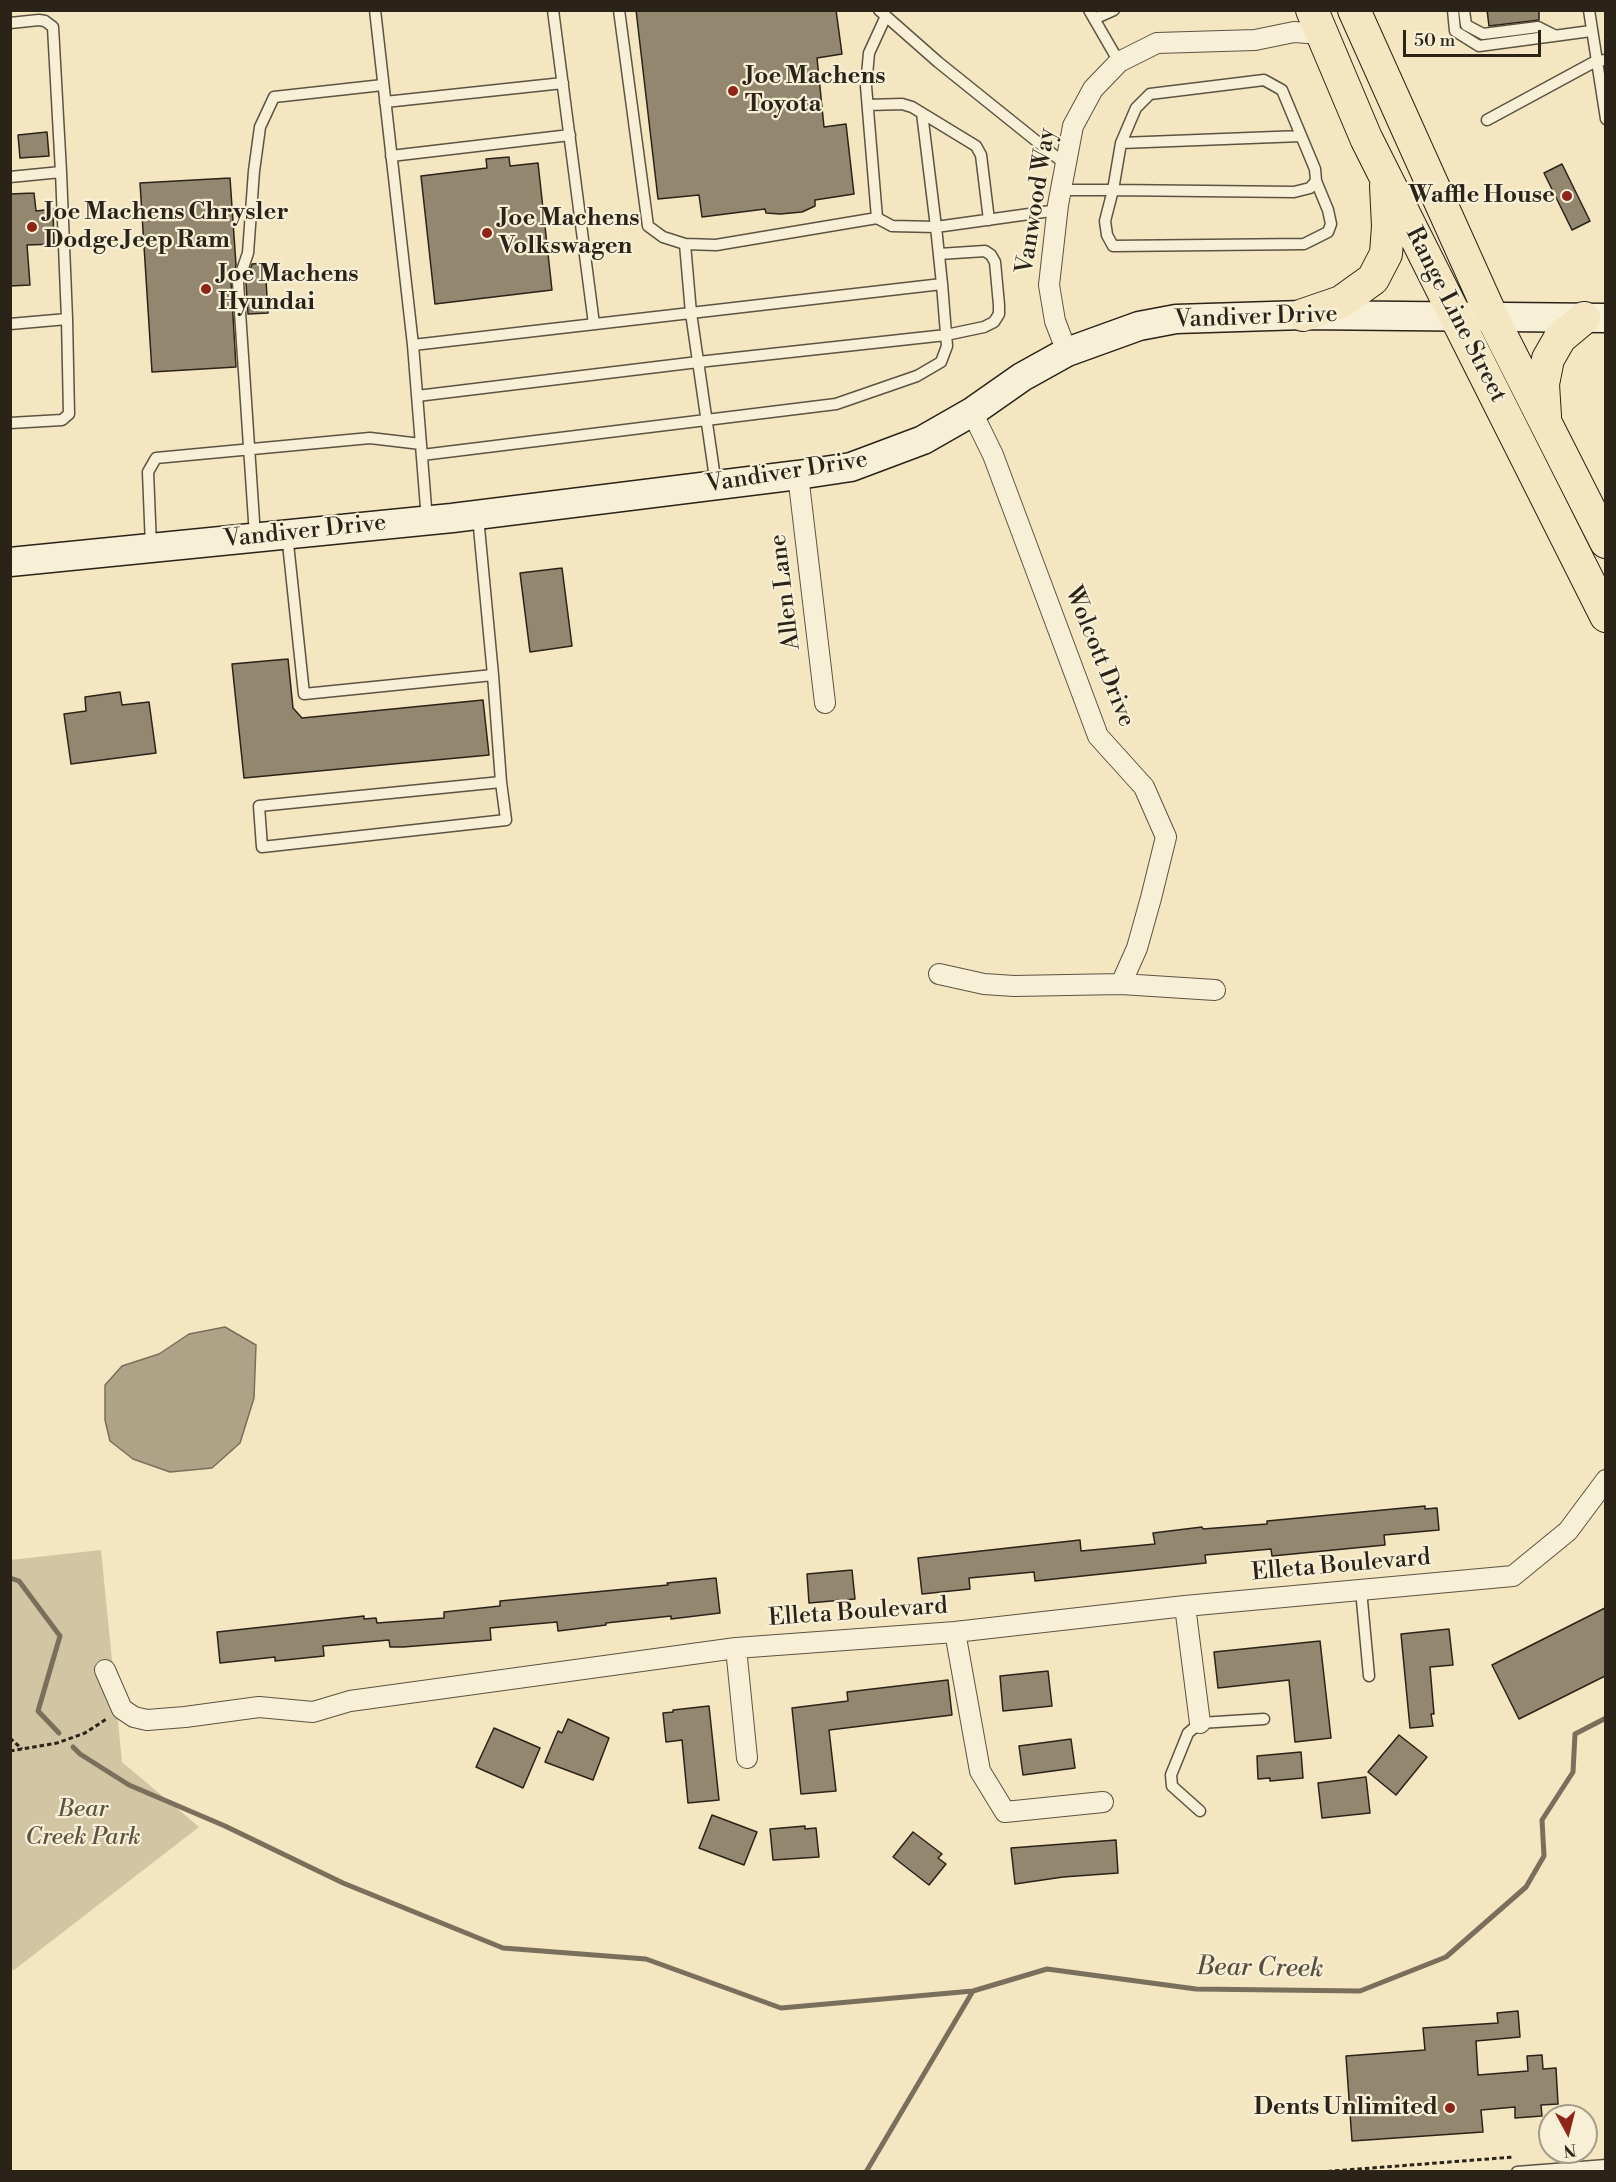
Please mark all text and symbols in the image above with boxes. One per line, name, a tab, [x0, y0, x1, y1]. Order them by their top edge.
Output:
scale bar	[1406, 18, 1544, 56]
text: 50 m	[1414, 29, 1455, 52]
place label: Joe Machens Toyota	[745, 63, 885, 119]
marker: Joe Machens Toyota	[726, 84, 740, 98]
street label: Vanwood Way	[1011, 126, 1063, 276]
place label: Waffle House	[1408, 182, 1555, 210]
marker: Waffle House	[1560, 189, 1574, 203]
place label: Joe Machens Chrysler Dodge Jeep Ram	[44, 199, 289, 255]
place label: Joe Machens Volkswagen	[499, 205, 639, 261]
marker: Joe Machens Chrysler Dodge Jeep Ram	[25, 220, 39, 234]
street label: Range Line Street	[1398, 222, 1512, 408]
marker: Joe Machens Volkswagen	[480, 226, 494, 240]
place label: Joe Machens Hyundai	[218, 261, 358, 317]
marker: Joe Machens Hyundai	[199, 282, 213, 296]
street label: Vandiver Drive	[1174, 301, 1338, 335]
street label: Vandiver Drive	[704, 446, 870, 500]
street label: Vandiver Drive	[222, 509, 388, 555]
street label: Allen Lane	[765, 532, 807, 652]
street label: Wolcott Drive	[1058, 582, 1140, 732]
street label: Elleta Boulevard	[1250, 1544, 1432, 1588]
street label: Elleta Boulevard	[767, 1592, 949, 1634]
park label: Bear Creek Park	[25, 1796, 141, 1852]
water label: Bear Creek	[1196, 1952, 1324, 1986]
place label: Dents Unlimited	[1254, 2094, 1438, 2122]
marker: Dents Unlimited	[1443, 2101, 1457, 2115]
north arrow	[1538, 2104, 1598, 2164]
text: N	[1562, 2139, 1577, 2161]

